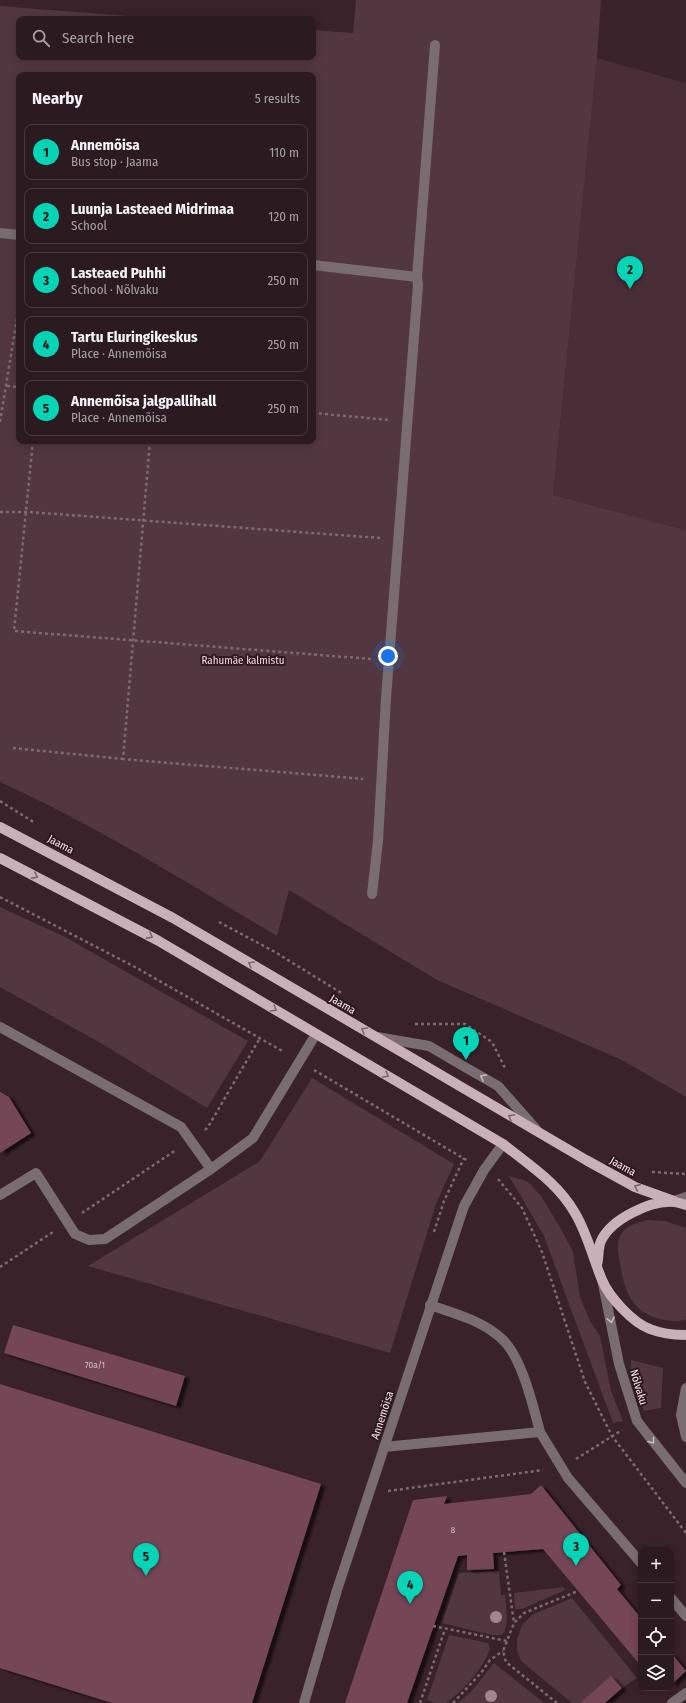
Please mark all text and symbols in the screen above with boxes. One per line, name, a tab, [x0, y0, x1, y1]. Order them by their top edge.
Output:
search box	[16, 16, 316, 60]
icon: search	[30, 27, 52, 49]
text: Search here	[62, 29, 134, 47]
text: Nearby	[32, 88, 83, 109]
text: 5 results	[255, 91, 300, 106]
text: Annemõisa	[71, 136, 140, 154]
text: 1	[43, 145, 49, 160]
text: 110 m	[269, 145, 299, 160]
text: Bus stop · Jaama	[71, 154, 158, 169]
text: Luunja Lasteaed Midrimaa	[71, 200, 234, 218]
text: 2	[43, 209, 49, 224]
text: 120 m	[268, 209, 299, 224]
text: School	[71, 218, 107, 233]
pin: 2	[617, 256, 643, 289]
text: Lasteaed Puhhi	[71, 264, 166, 282]
text: 3	[43, 273, 49, 288]
text: 250 m	[267, 273, 299, 288]
text: School · Nõlvaku	[71, 282, 159, 297]
text: Tartu Eluringikeskus	[71, 328, 198, 346]
text: 4	[43, 337, 49, 352]
text: 250 m	[267, 337, 299, 352]
text: Place · Annemõisa	[71, 346, 167, 361]
text: Annemõisa jalgpallihall	[71, 392, 216, 410]
text: 5	[43, 401, 49, 416]
text: 250 m	[267, 401, 299, 416]
text: Place · Annemõisa	[71, 410, 167, 425]
your location	[378, 646, 398, 666]
park label: Rahumäe kalmistu	[201, 654, 285, 667]
street label: Jaama	[46, 832, 76, 857]
one-way arrow	[30, 871, 38, 879]
one-way arrow	[146, 931, 153, 939]
one-way arrow	[248, 961, 255, 968]
street label: Jaama	[328, 992, 358, 1017]
one-way arrow	[270, 1004, 277, 1011]
one-way arrow	[360, 1027, 368, 1034]
pin: 1	[453, 1027, 479, 1060]
one-way arrow	[382, 1071, 389, 1078]
one-way arrow	[480, 1075, 487, 1082]
one-way arrow	[508, 1115, 516, 1122]
street label: Jaama	[608, 1154, 638, 1179]
one-way arrow	[634, 1184, 641, 1192]
one-way arrow	[606, 1317, 614, 1323]
house number: 70a/1	[85, 1360, 105, 1370]
street label: Nõlvaku	[627, 1368, 650, 1406]
street label: Annemõisa	[369, 1389, 396, 1441]
one-way arrow	[648, 1436, 655, 1443]
house number: 8	[451, 1525, 456, 1535]
pin: 3	[563, 1533, 589, 1566]
pin: 5	[133, 1543, 159, 1576]
map controls	[638, 1547, 674, 1691]
button: +	[638, 1547, 674, 1583]
pin: 4	[397, 1571, 423, 1604]
button: −	[638, 1583, 674, 1619]
button: locate	[638, 1619, 674, 1655]
button: layers	[638, 1655, 674, 1691]

